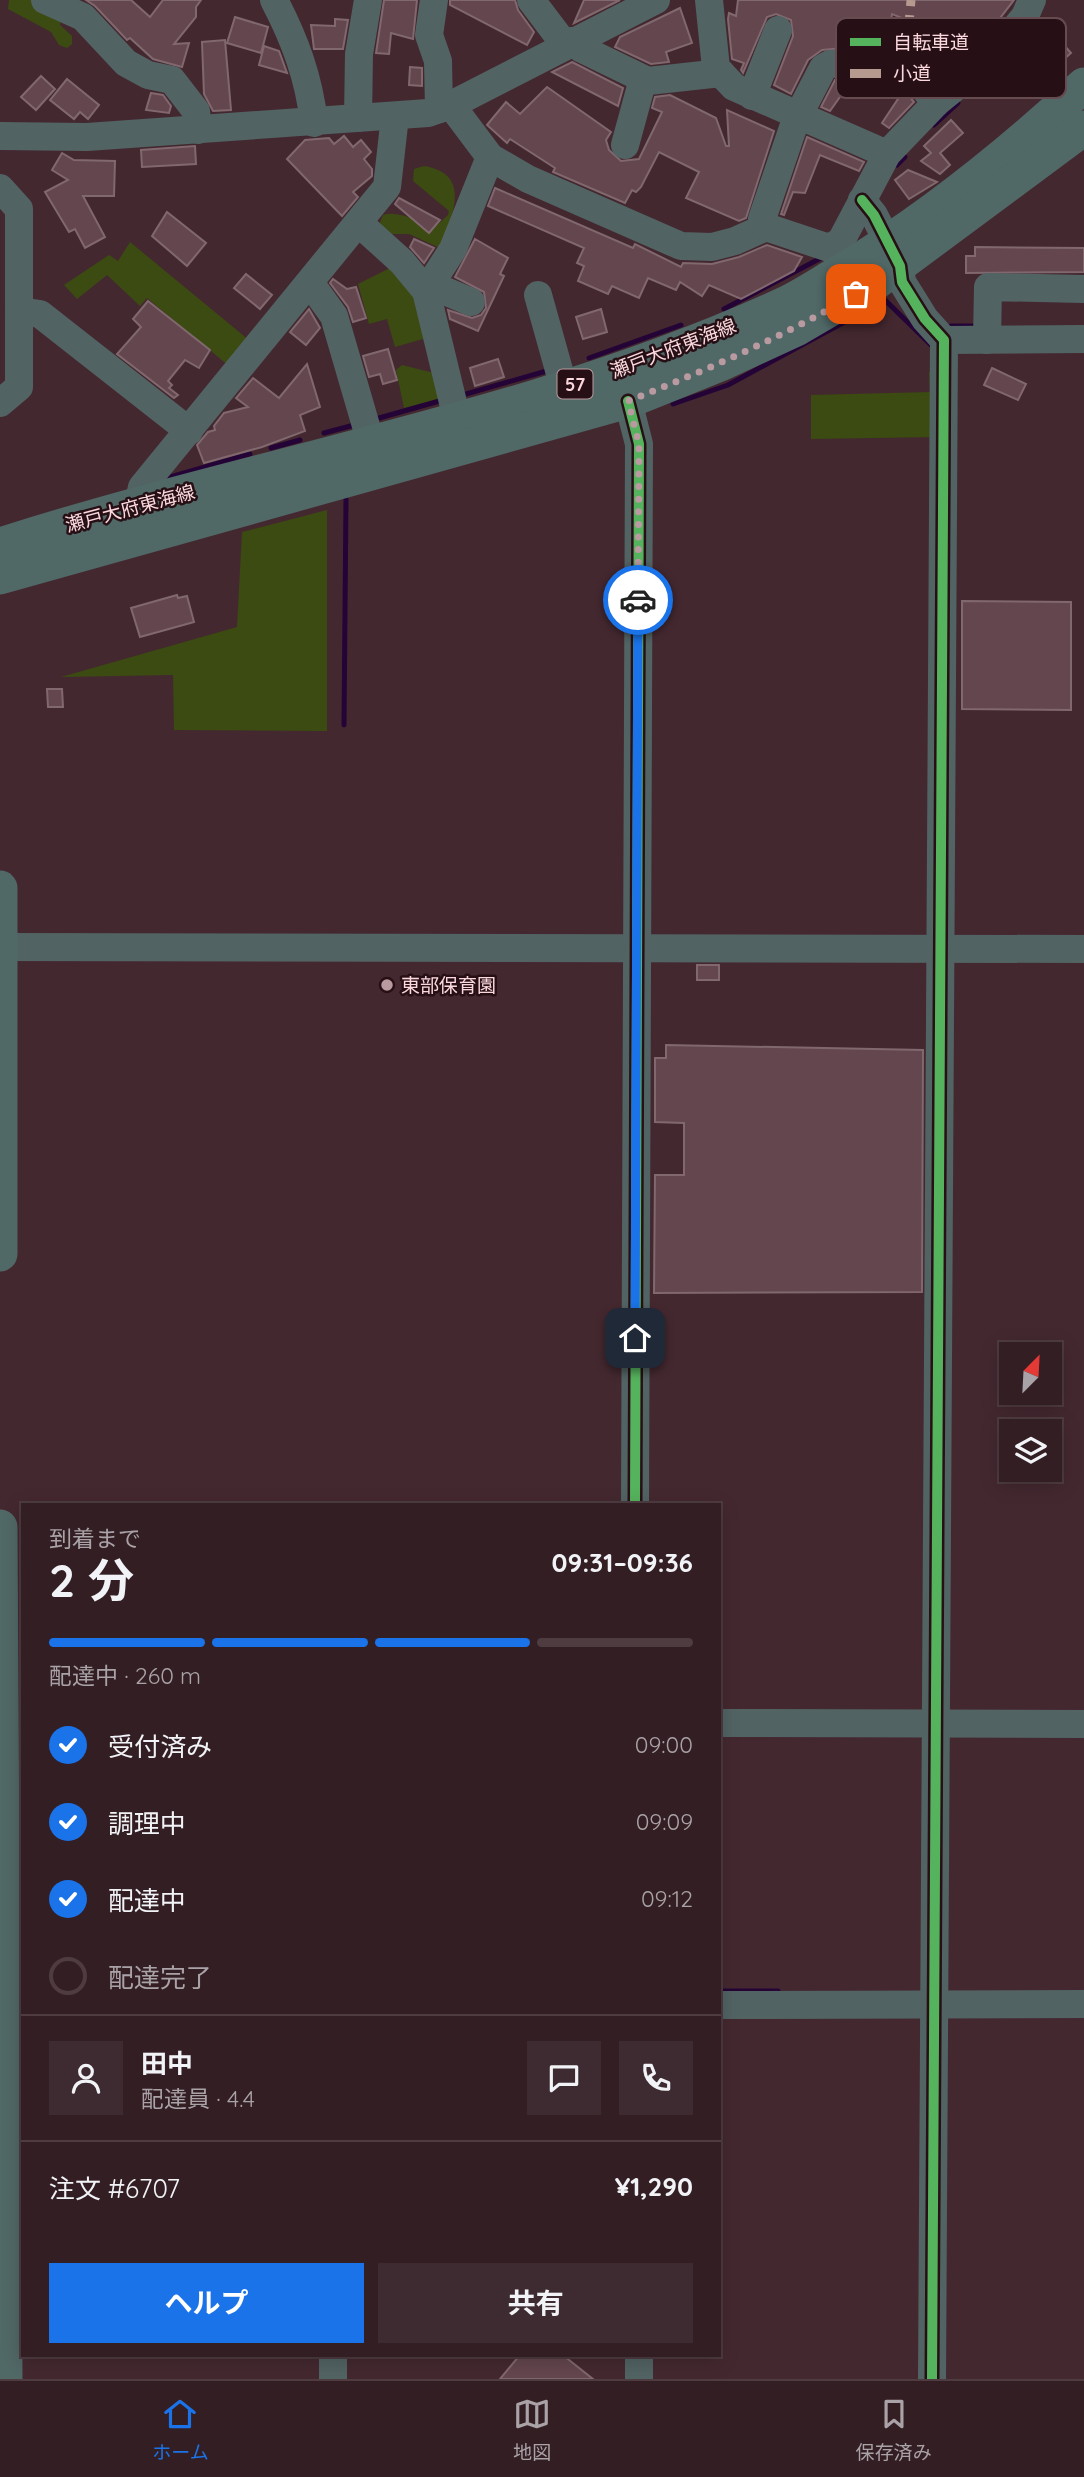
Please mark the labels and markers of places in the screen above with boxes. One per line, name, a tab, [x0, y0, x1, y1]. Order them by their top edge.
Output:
pin	[826, 264, 886, 324]
place label: 東部保育園	[401, 973, 496, 997]
marker: 東部保育園	[379, 977, 395, 993]
pin	[605, 1308, 665, 1368]

